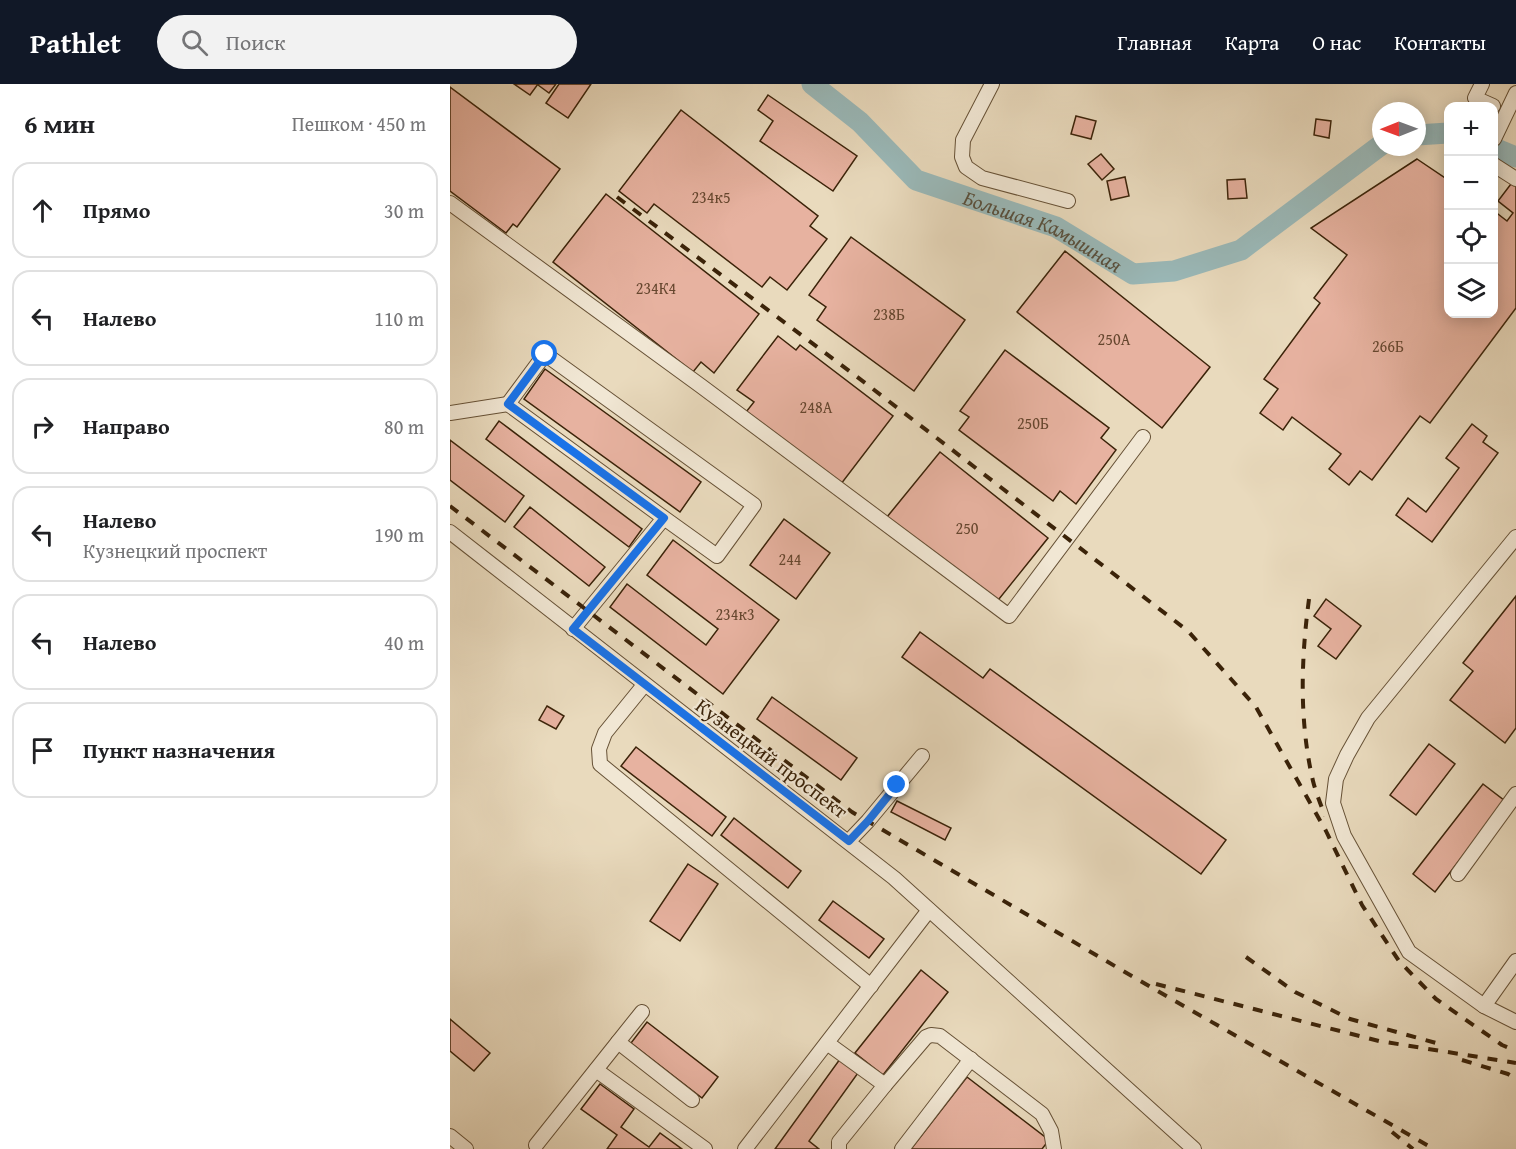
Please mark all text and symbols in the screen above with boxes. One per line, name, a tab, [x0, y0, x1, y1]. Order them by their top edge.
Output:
search box	[157, 15, 577, 69]
text: Pathlet	[30, 22, 121, 63]
icon: search	[178, 26, 211, 59]
text: Поиск	[226, 26, 286, 58]
text: Главная	[1117, 27, 1192, 58]
text: Карта	[1225, 27, 1279, 58]
text: О нас	[1312, 27, 1361, 58]
text: Контакты	[1394, 27, 1486, 58]
north arrow	[1372, 102, 1426, 156]
map controls	[1444, 102, 1498, 318]
button: +	[1444, 102, 1498, 156]
text: 6 мин	[24, 104, 95, 143]
text: Пешком · 450 m	[292, 109, 426, 138]
button: −	[1444, 156, 1498, 210]
water label: Большая Камышная	[959, 181, 1129, 280]
house number: 234к5	[691, 185, 731, 209]
icon: ahead	[26, 194, 59, 227]
text: Прямо	[83, 194, 150, 226]
text: 30 m	[384, 196, 424, 225]
button: locate	[1444, 210, 1498, 264]
button: layers	[1444, 264, 1498, 318]
house number: 234К4	[636, 276, 677, 300]
icon: left	[26, 302, 59, 335]
text: Налево	[83, 302, 156, 334]
house number: 238Б	[873, 302, 905, 326]
text: 110 m	[374, 304, 424, 333]
house number: 250А	[1098, 327, 1131, 351]
house number: 266Б	[1372, 334, 1404, 358]
route start	[531, 340, 557, 366]
house number: 248А	[800, 395, 833, 419]
icon: right	[26, 410, 59, 443]
text: Направо	[83, 410, 170, 442]
house number: 250Б	[1017, 411, 1049, 435]
text: 80 m	[384, 412, 424, 441]
text: Налево	[83, 504, 156, 536]
house number: 250	[955, 516, 979, 540]
icon: left	[26, 518, 59, 551]
text: 190 m	[374, 520, 424, 549]
text: Кузнецкий проспект	[83, 536, 267, 565]
house number: 244	[778, 547, 802, 571]
house number: 234к3	[715, 602, 755, 626]
icon: left	[26, 626, 59, 659]
text: Налево	[83, 626, 156, 658]
text: 40 m	[384, 628, 424, 657]
street label: Кузнецкий проспект	[690, 691, 855, 825]
icon: arrive	[26, 734, 59, 767]
text: Пункт назначения	[83, 734, 275, 766]
route end	[883, 771, 909, 797]

